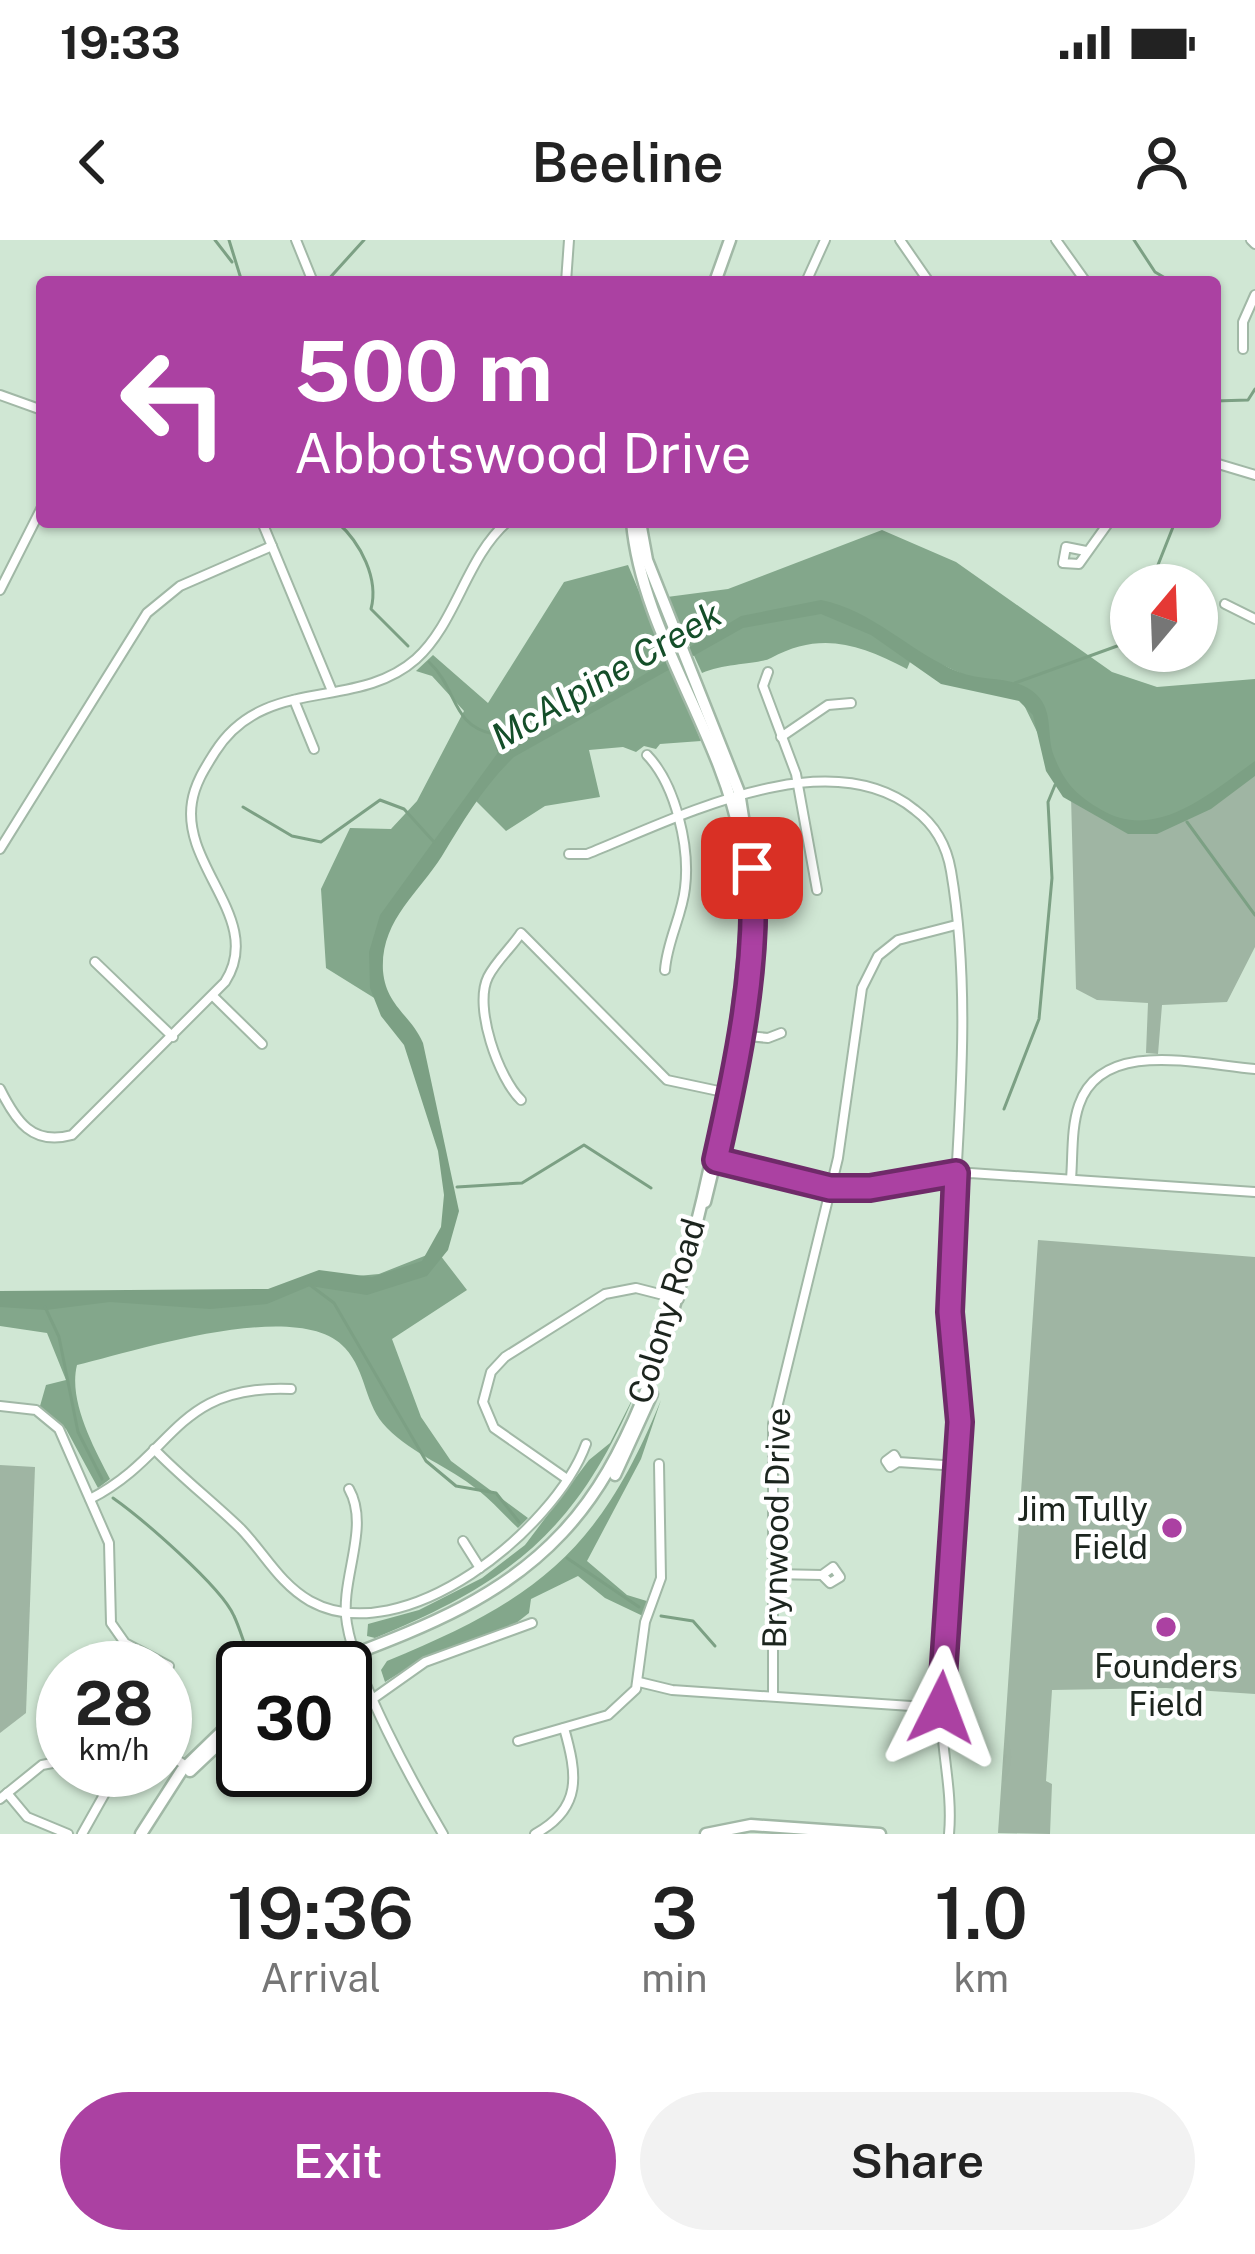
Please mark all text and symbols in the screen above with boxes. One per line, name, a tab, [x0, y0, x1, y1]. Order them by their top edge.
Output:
text: 19:33	[60, 16, 181, 69]
icon: back	[60, 129, 126, 195]
icon: person	[1129, 129, 1195, 195]
text: Beeline	[531, 131, 724, 194]
text: 500 m	[294, 321, 553, 420]
icon: left	[96, 324, 252, 480]
text: Abbotswood Drive	[294, 422, 751, 485]
north arrow	[1110, 564, 1218, 672]
map controls	[1110, 564, 1218, 672]
water label: McAlpine Creek	[484, 592, 729, 758]
pin	[701, 817, 803, 919]
icon: arrive	[719, 835, 785, 901]
street label: Colony Road	[620, 1214, 712, 1408]
street label: Brynwood Drive	[755, 1407, 797, 1649]
place label: Jim Tully Field	[1017, 1490, 1148, 1566]
marker: Jim Tully Field	[1159, 1515, 1185, 1541]
marker: Founders Field	[1153, 1614, 1179, 1640]
speed limit sign: 30	[216, 1641, 372, 1797]
position arrow	[878, 1645, 1004, 1771]
place label: Founders Field	[1094, 1647, 1238, 1723]
text: 28	[75, 1668, 153, 1739]
text: km/h	[79, 1731, 149, 1767]
text: 19:36	[227, 1871, 414, 1955]
text: 3	[651, 1871, 698, 1955]
text: 1.0	[934, 1871, 1028, 1955]
text: Arrival	[260, 1955, 381, 2001]
text: min	[641, 1955, 707, 2001]
text: km	[953, 1955, 1009, 2001]
button: Exit	[60, 2092, 616, 2230]
button: Share	[640, 2092, 1195, 2230]

